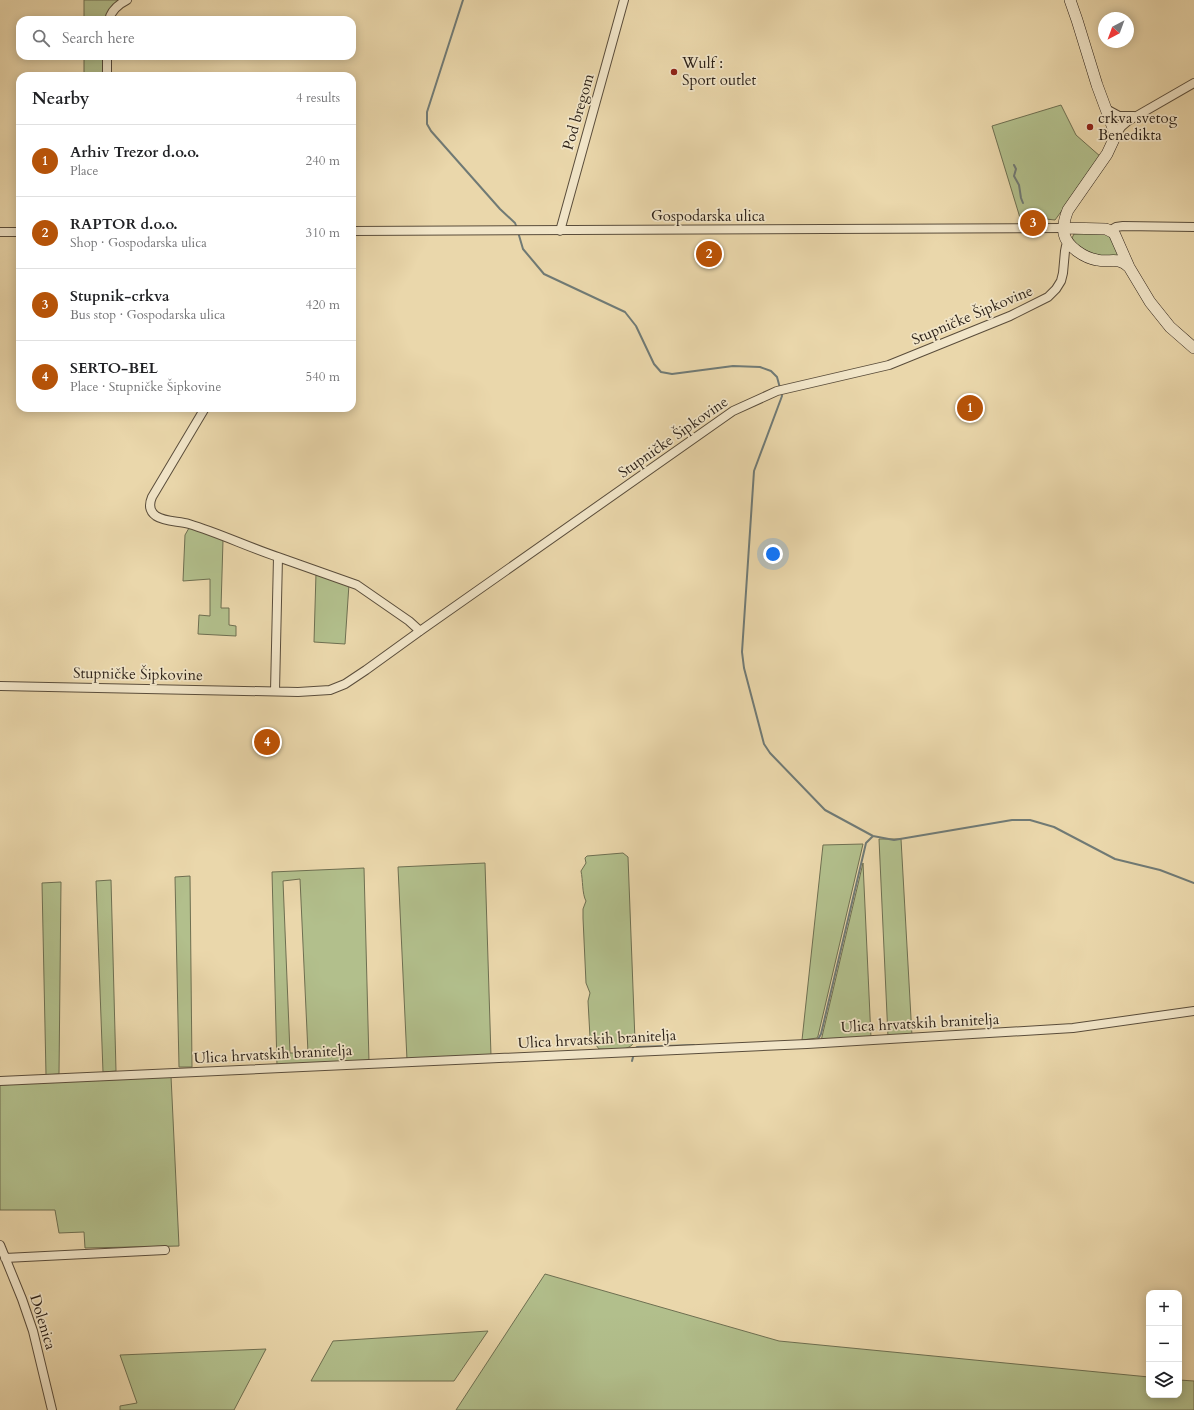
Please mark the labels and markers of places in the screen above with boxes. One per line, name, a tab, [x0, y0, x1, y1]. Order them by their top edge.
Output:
place label: Wulf : Sport outlet	[681, 53, 757, 90]
marker: Wulf : Sport outlet	[669, 67, 679, 77]
place label: crkva svetog Benedikta	[1098, 108, 1178, 145]
marker: crkva svetog Benedikta	[1085, 122, 1095, 132]
pin: 3	[1020, 208, 1046, 238]
pin: 2	[696, 239, 722, 269]
pin: 1	[957, 393, 983, 423]
pin: 4	[254, 727, 280, 757]

